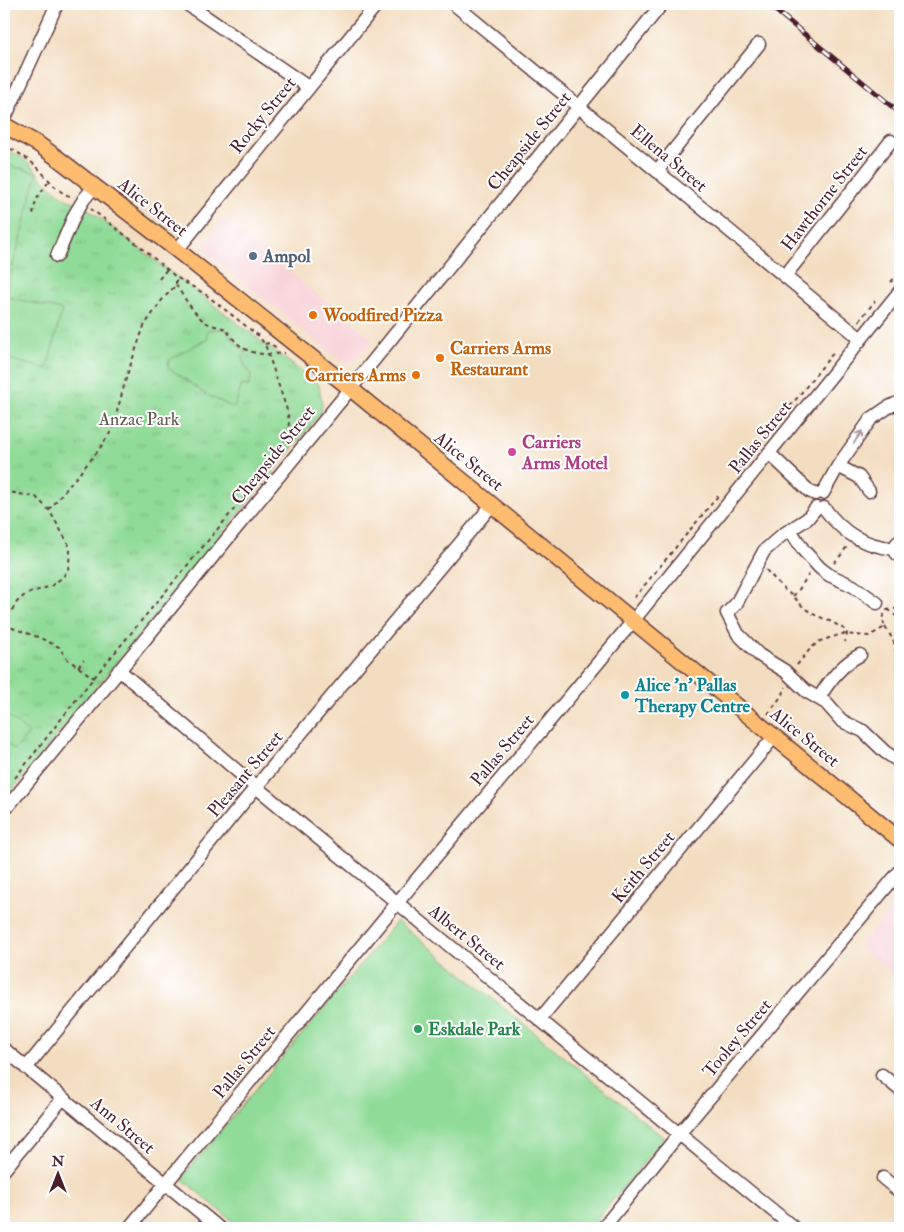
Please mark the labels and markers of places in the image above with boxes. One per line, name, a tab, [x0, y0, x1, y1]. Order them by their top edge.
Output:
place label: Ampol	[262, 245, 311, 268]
marker: Ampol	[247, 250, 259, 262]
place label: Woodfired Pizza	[322, 304, 443, 327]
marker: Woodfired Pizza	[307, 309, 319, 321]
place label: Carriers Arms Restaurant	[450, 337, 551, 381]
marker: Carriers Arms Restaurant	[434, 352, 446, 364]
place label: Carriers Arms	[305, 364, 406, 387]
marker: Carriers Arms	[410, 369, 422, 381]
place label: Carriers Arms Motel	[521, 431, 608, 475]
marker: Carriers Arms Motel	[506, 446, 518, 458]
place label: Alice 'n' Pallas Therapy Centre	[634, 674, 751, 718]
marker: Alice 'n' Pallas Therapy Centre	[619, 689, 631, 701]
place label: Eskdale Park	[428, 1018, 521, 1041]
marker: Eskdale Park	[412, 1023, 424, 1035]

